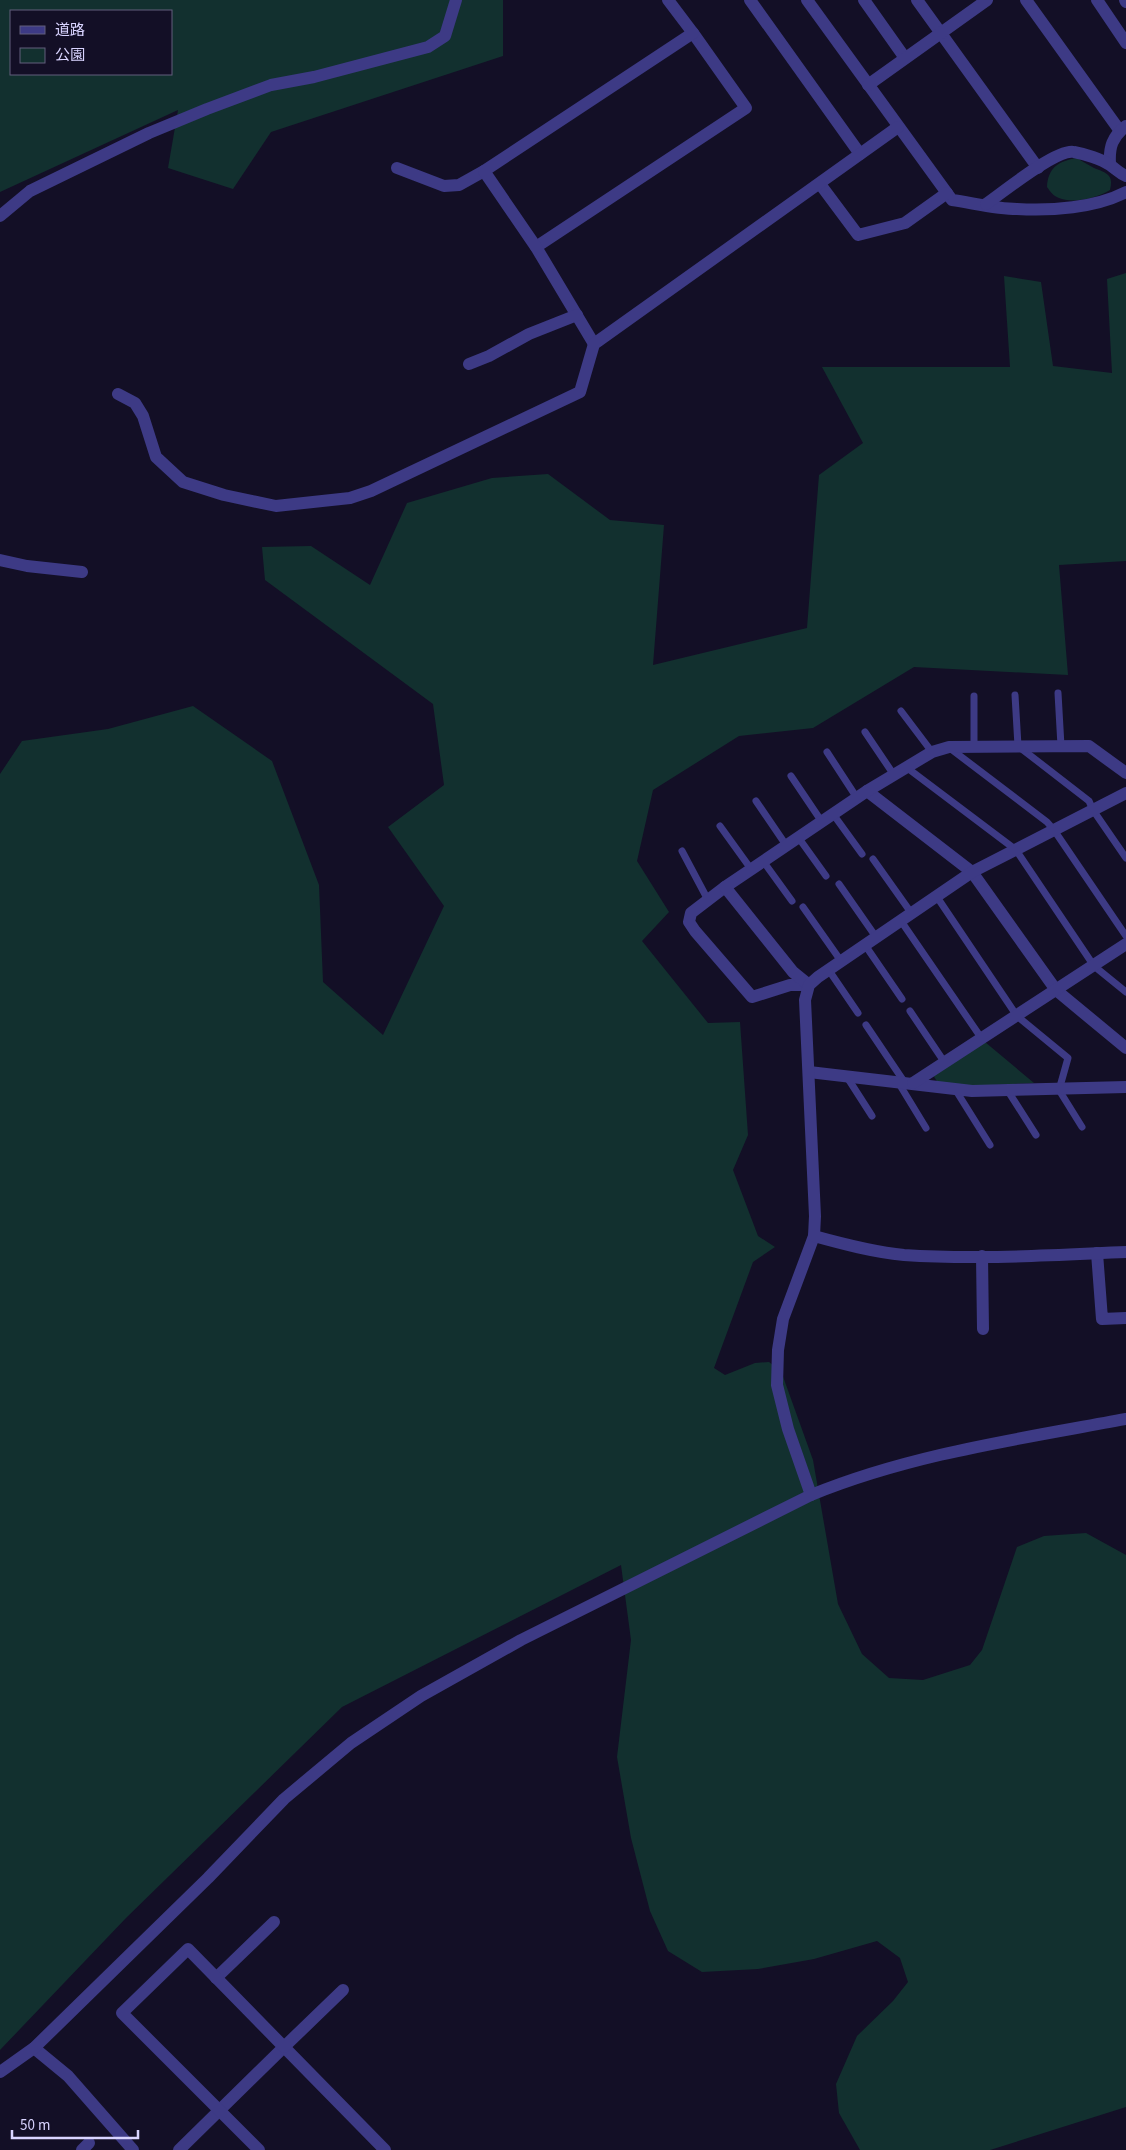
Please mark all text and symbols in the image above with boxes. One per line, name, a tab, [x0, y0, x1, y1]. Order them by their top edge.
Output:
legend	[10, 10, 172, 75]
text: 道路	[55, 20, 85, 41]
text: 公園	[55, 45, 85, 66]
scale bar	[12, 2108, 139, 2140]
text: 50 m	[20, 2115, 50, 2136]

